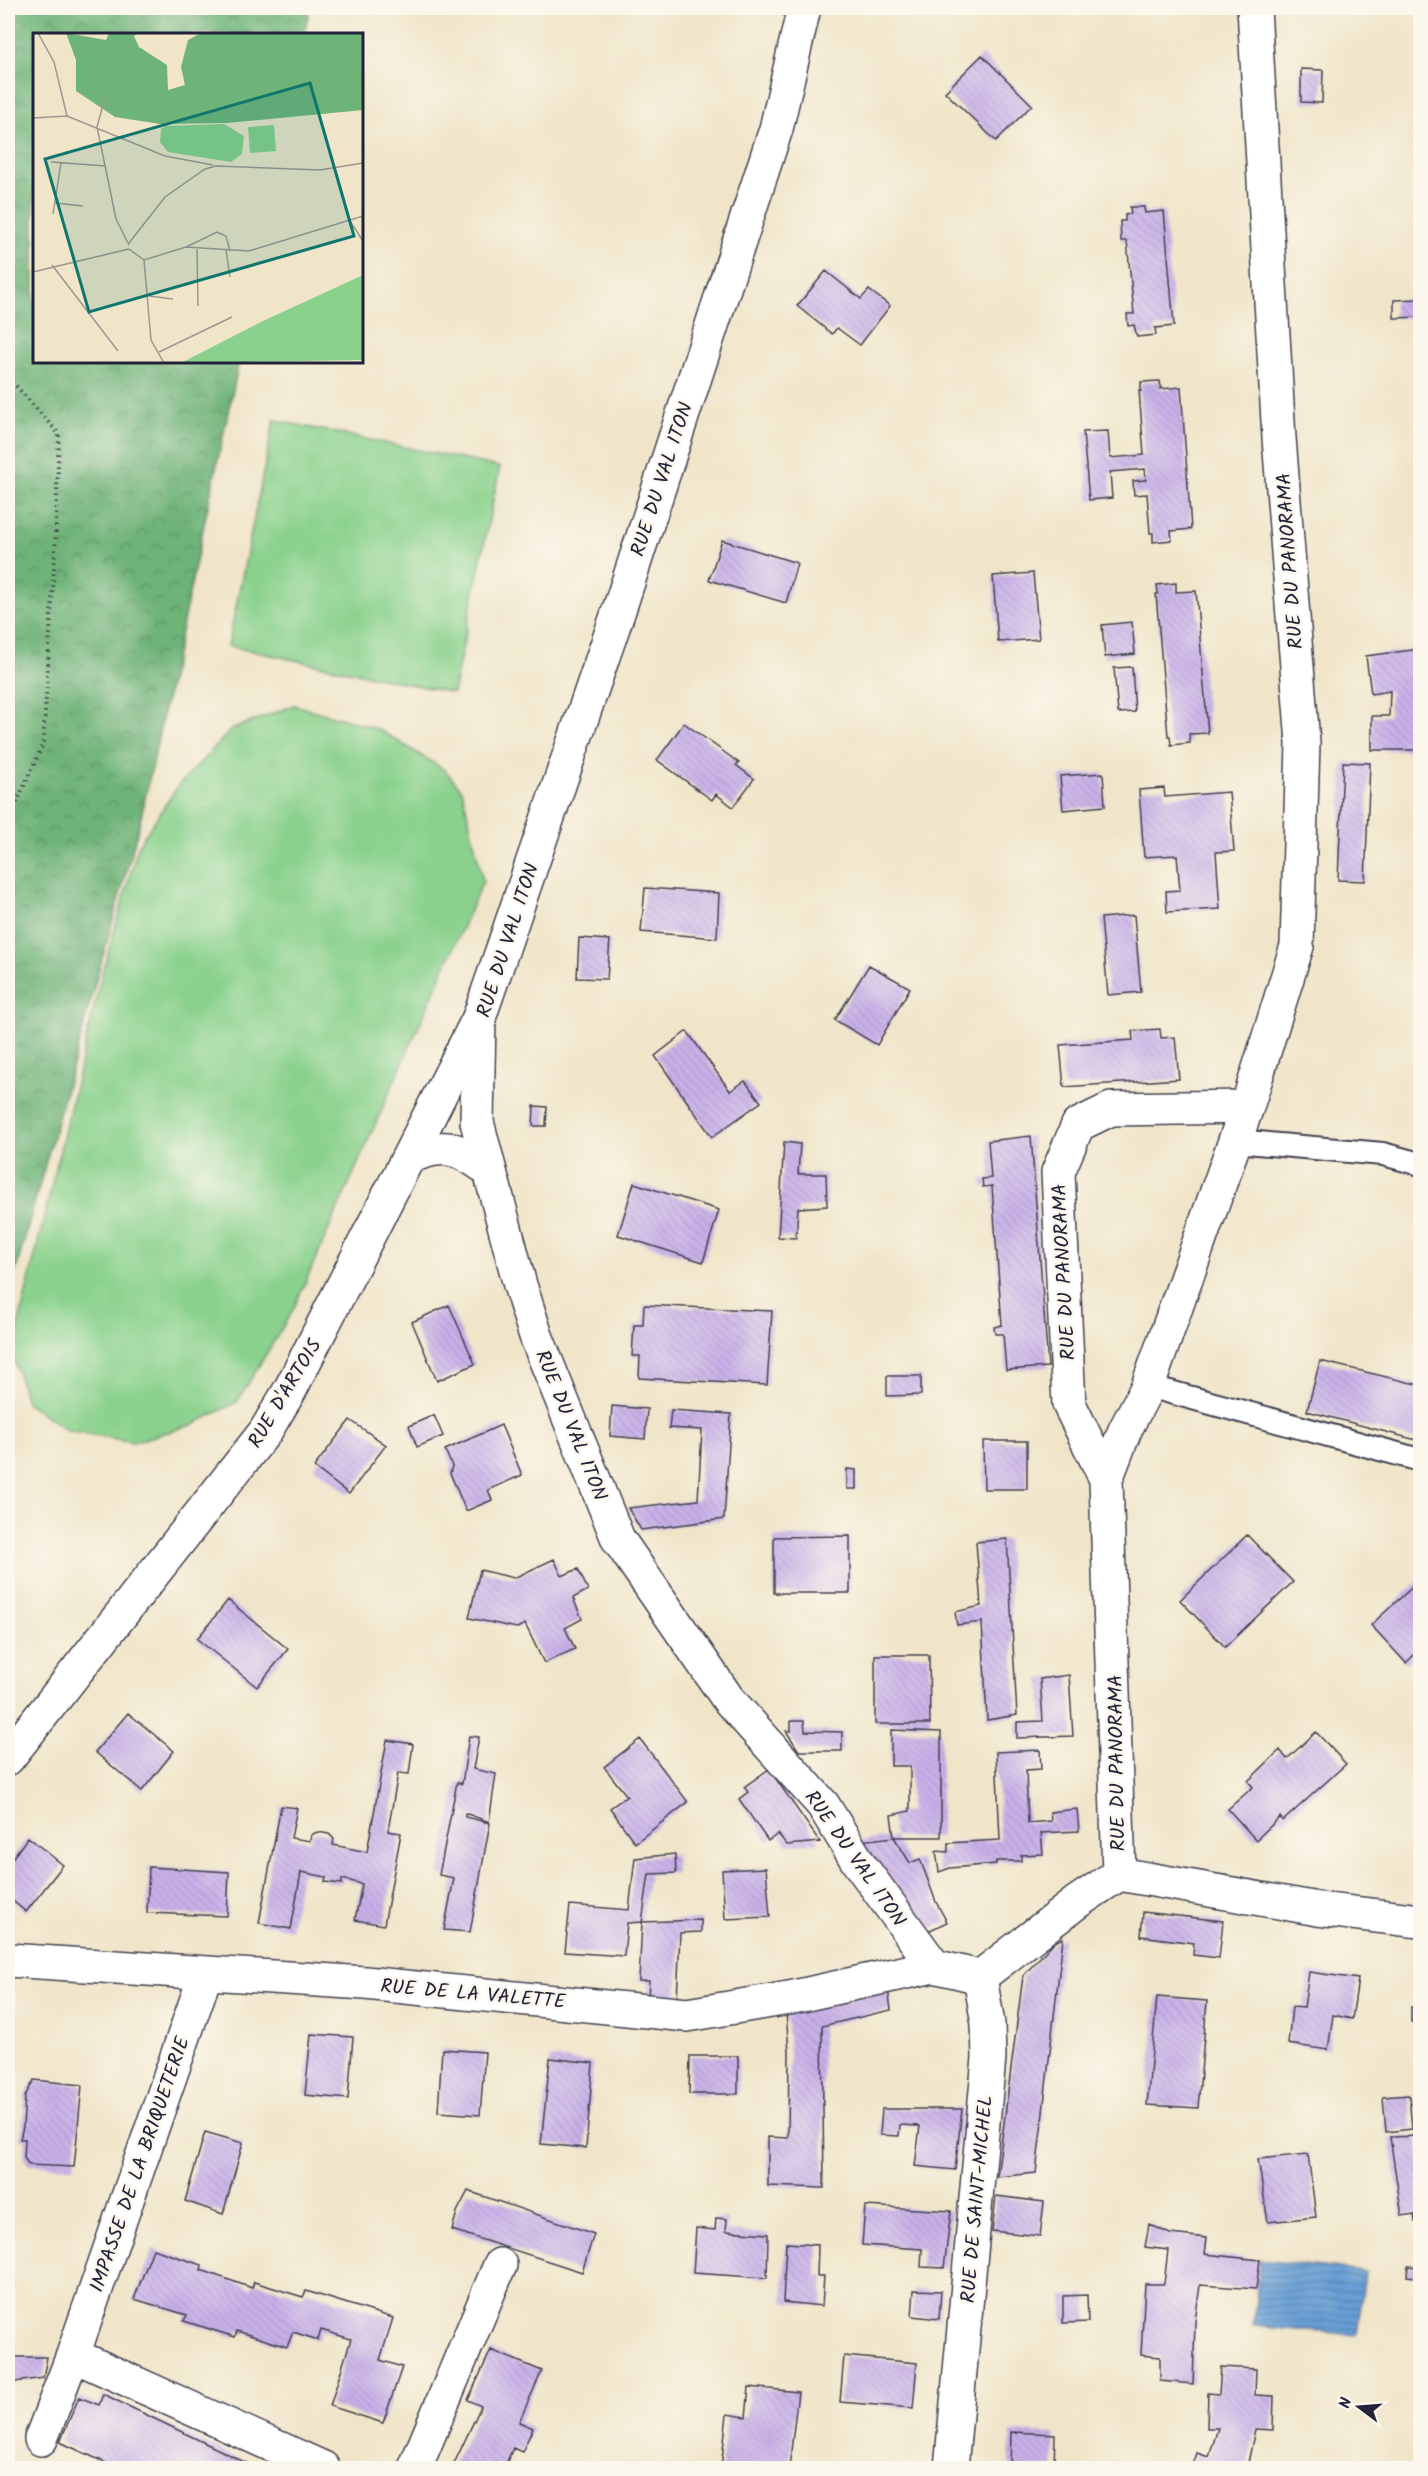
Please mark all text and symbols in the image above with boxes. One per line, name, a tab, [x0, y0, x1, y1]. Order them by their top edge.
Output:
inset map	[33, 33, 363, 363]
street label: RUE DU VAL ITON	[623, 398, 703, 561]
street label: RUE DU PANORAMA	[1269, 472, 1313, 650]
street label: RUE DU VAL ITON	[469, 859, 549, 1022]
street label: RUE DU PANORAMA	[1044, 1183, 1086, 1361]
street label: RUE D'ARTOIS	[240, 1333, 331, 1455]
street label: RUE DU VAL ITON	[525, 1345, 615, 1506]
street label: RUE DU PANORAMA	[1100, 1674, 1136, 1852]
street label: RUE DU VAL ITON	[795, 1784, 914, 1934]
street label: RUE DE LA VALETTE	[379, 1971, 568, 2019]
street label: IMPASSE DE LA BRIQUETERIE	[82, 2031, 200, 2297]
street label: RUE DE SAINT-MICHEL	[953, 2094, 1003, 2304]
north arrow	[1329, 2377, 1389, 2437]
text: N	[1333, 2395, 1359, 2412]

